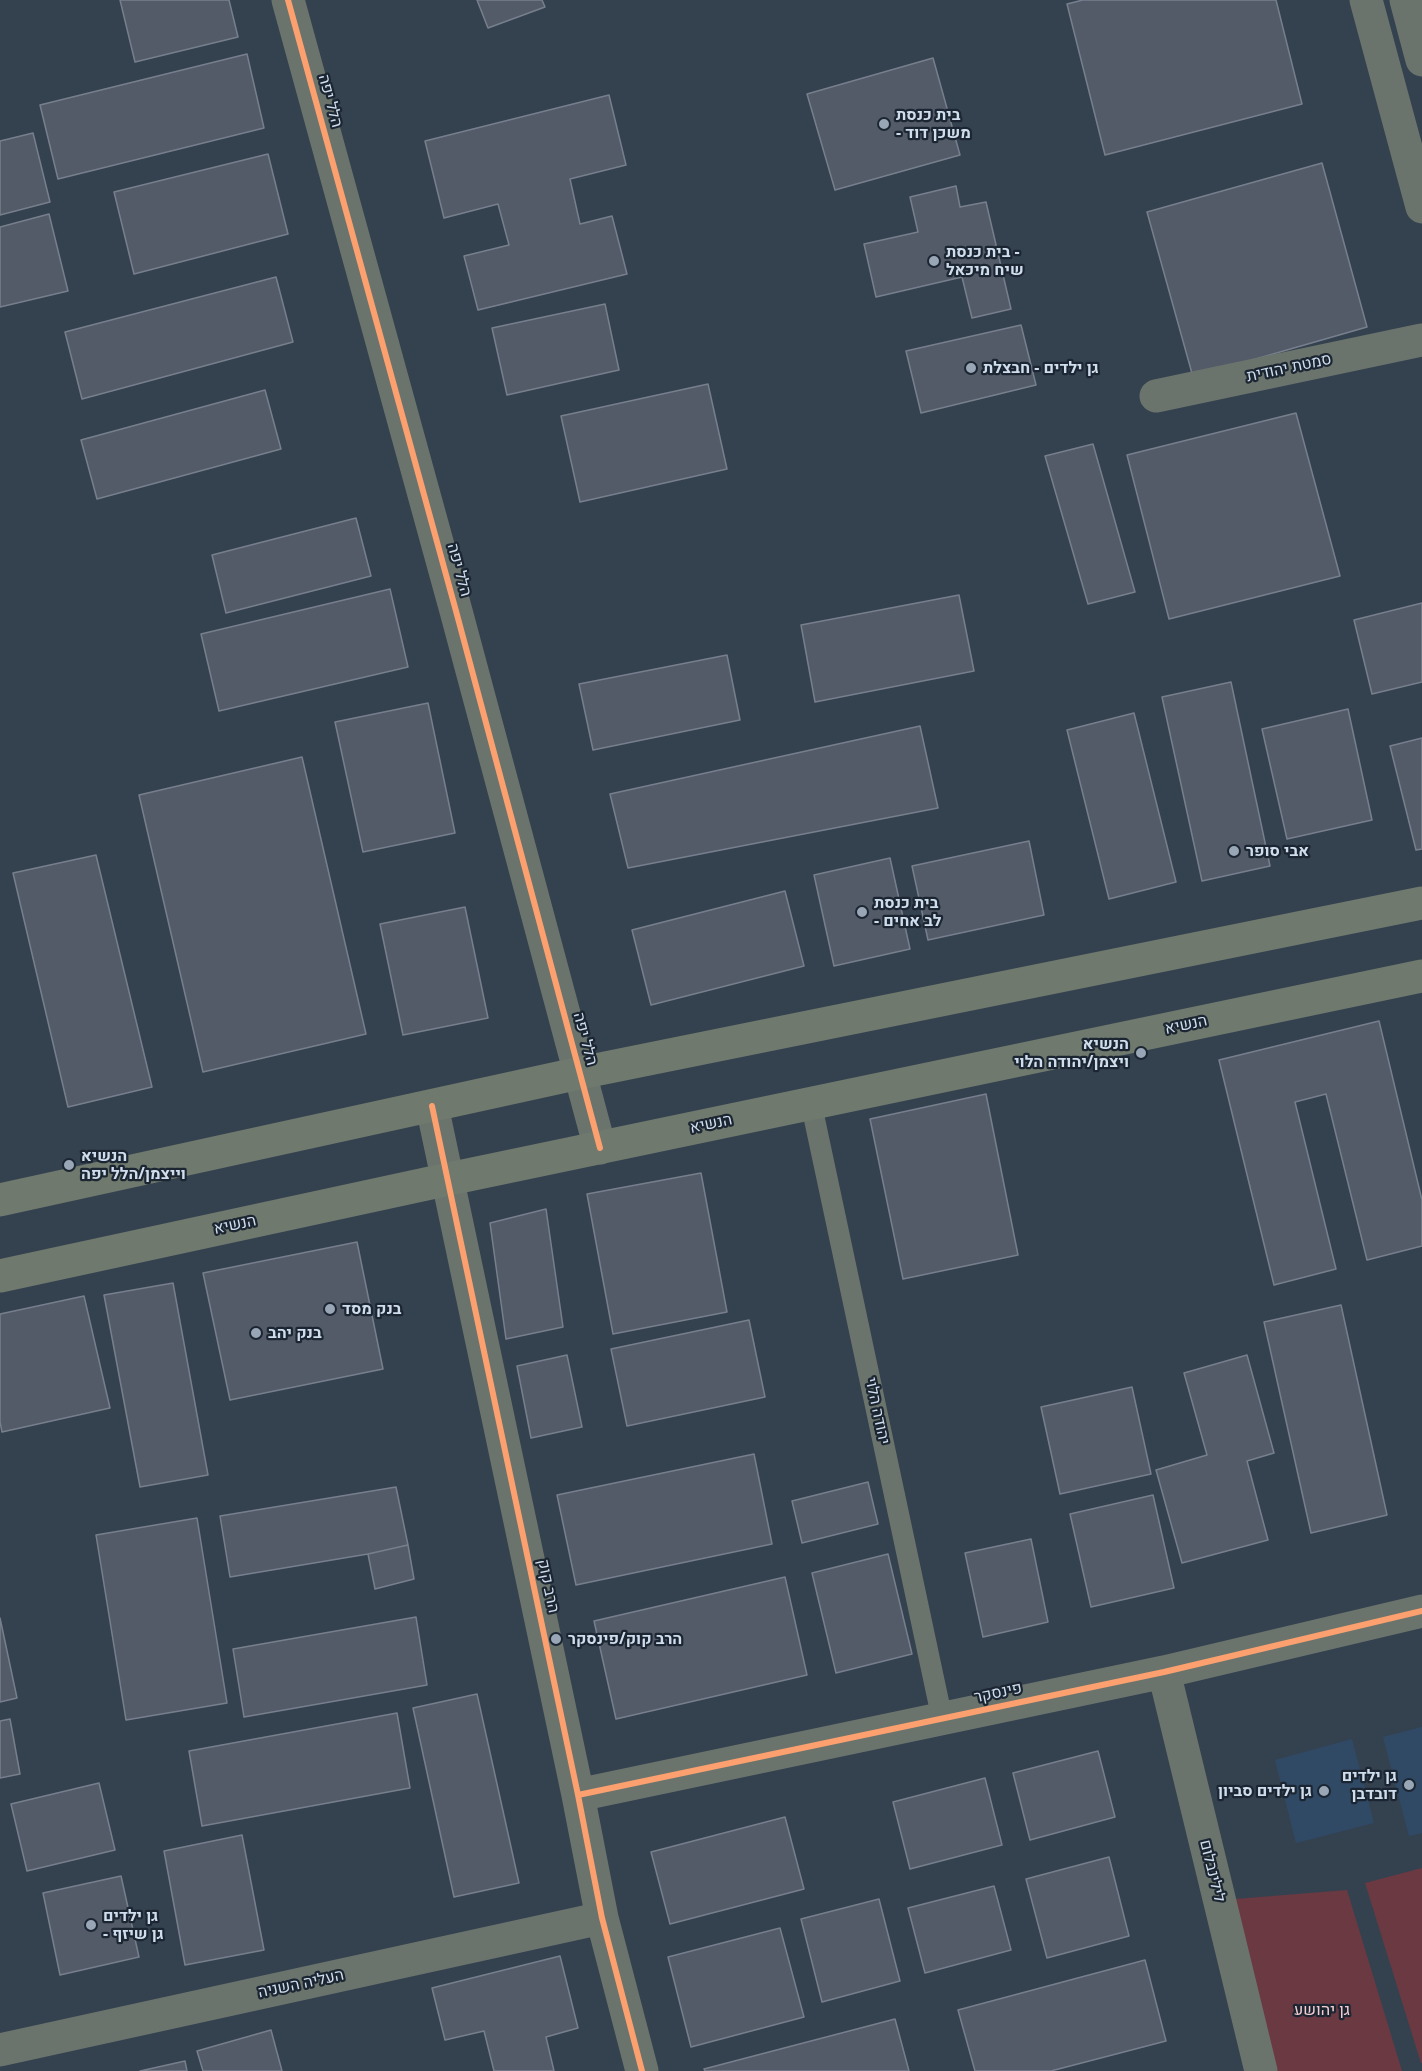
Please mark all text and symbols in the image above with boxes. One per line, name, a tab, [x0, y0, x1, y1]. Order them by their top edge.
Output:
street label: הלל יפה	[314, 72, 346, 130]
place label: בית כנסת - משכן דוד	[896, 105, 971, 143]
marker: בית כנסת - משכן דוד	[877, 117, 891, 131]
place label: בית כנסת - שיח מיכאל	[946, 242, 1024, 280]
marker: בית כנסת - שיח מיכאל	[927, 254, 941, 268]
street label: סמטת יהודית	[1245, 350, 1333, 386]
place label: גן ילדים - חבצלת	[983, 358, 1099, 378]
marker: גן ילדים - חבצלת	[964, 361, 978, 375]
street label: הלל יפה	[443, 541, 475, 599]
place label: אבי סופר	[1246, 841, 1309, 861]
marker: אבי סופר	[1227, 844, 1241, 858]
place label: בית כנסת - לב אחים	[874, 893, 942, 931]
marker: בית כנסת - לב אחים	[855, 905, 869, 919]
street label: הלל יפה	[569, 1010, 601, 1068]
street label: הנשיא	[1163, 1011, 1209, 1039]
place label: הנשיא ויצמן/יהודה הלוי	[1014, 1034, 1129, 1072]
marker: הנשיא ויצמן/יהודה הלוי	[1134, 1046, 1148, 1060]
street label: הנשיא	[688, 1110, 734, 1138]
place label: הנשיא וייצמן/הלל יפה	[81, 1146, 186, 1184]
marker: הנשיא וייצמן/הלל יפה	[62, 1158, 76, 1172]
street label: הנשיא	[212, 1211, 258, 1239]
place label: בנק מסד	[342, 1299, 402, 1319]
marker: בנק מסד	[323, 1302, 337, 1316]
place label: בנק יהב	[268, 1323, 322, 1343]
marker: בנק יהב	[249, 1326, 263, 1340]
street label: יהודה הלוי	[861, 1376, 893, 1446]
street label: הרב קוק	[533, 1557, 563, 1615]
place label: הרב קוק/פינסקר	[568, 1629, 682, 1649]
marker: הרב קוק/פינסקר	[549, 1632, 563, 1646]
street label: פינסקר	[972, 1679, 1024, 1707]
place label: גן ילדים דובדבן	[1342, 1766, 1397, 1804]
marker: גן ילדים דובדבן	[1402, 1778, 1416, 1792]
place label: גן ילדים סביון	[1218, 1781, 1312, 1801]
marker: גן ילדים סביון	[1317, 1784, 1331, 1798]
street label: לילינבלום	[1195, 1838, 1229, 1904]
place label: גן ילדים - גן שיזף	[103, 1906, 164, 1944]
marker: גן ילדים - גן שיזף	[84, 1918, 98, 1932]
street label: העליה השניה	[256, 1966, 346, 2002]
park label: גן יהושע	[1294, 2000, 1350, 2020]

